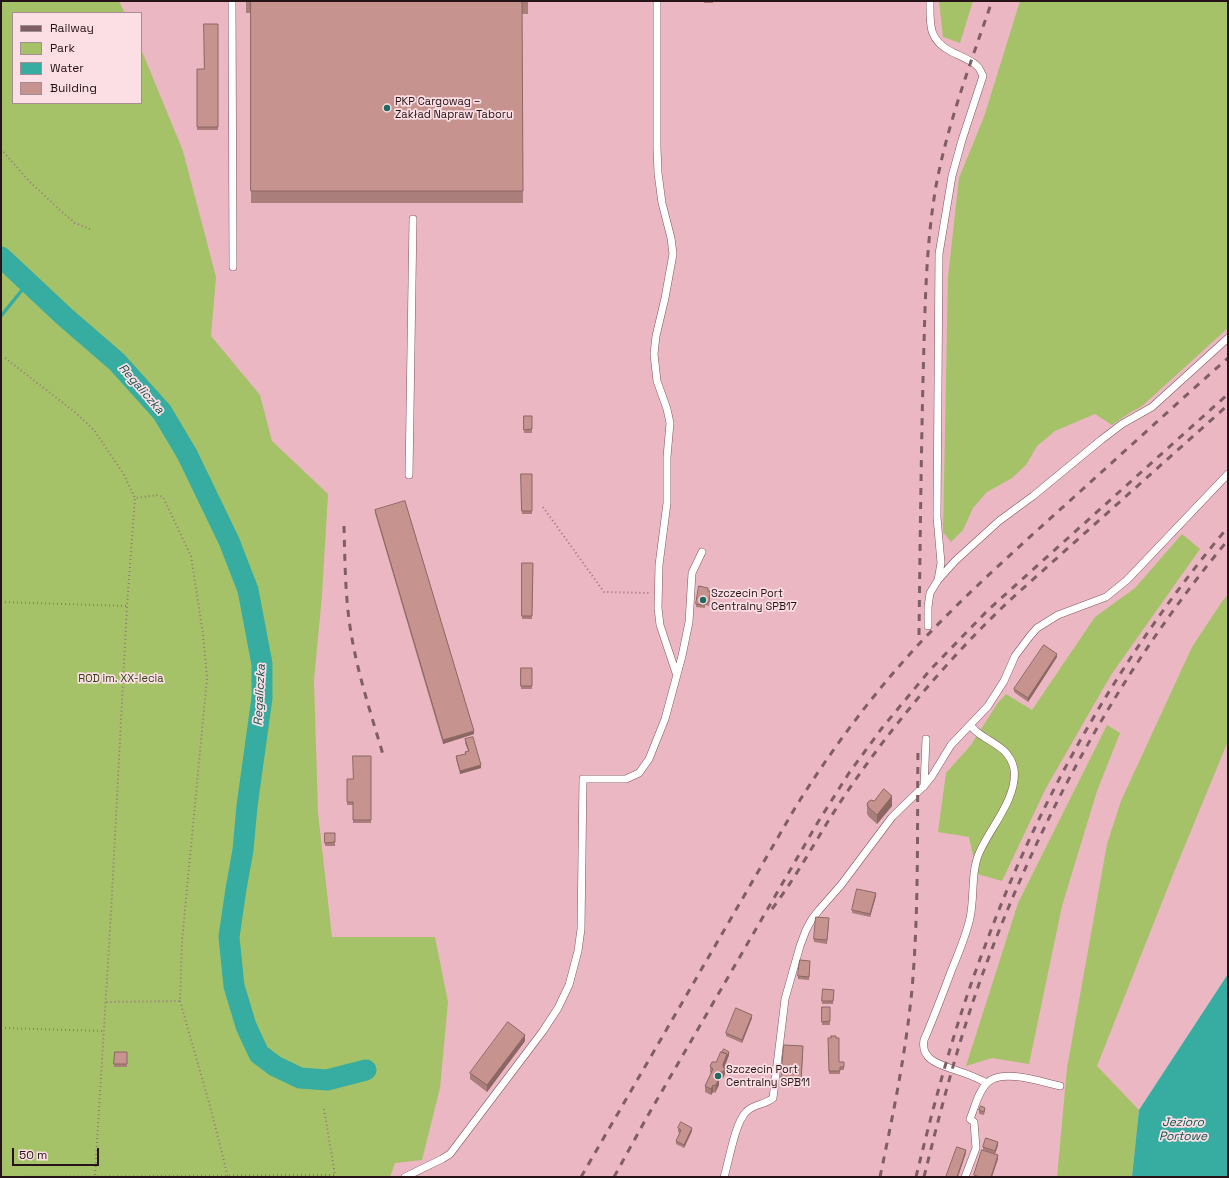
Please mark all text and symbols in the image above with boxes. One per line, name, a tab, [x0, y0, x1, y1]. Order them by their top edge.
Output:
legend	[12, 12, 142, 104]
text: Railway	[50, 20, 94, 36]
text: Park	[50, 40, 75, 56]
text: Water	[50, 60, 84, 76]
text: Building	[50, 80, 97, 96]
place label: PKP Cargowag – Zakład Napraw Taboru	[395, 95, 513, 121]
marker: PKP Cargowag – Zakład Napraw Taboru	[382, 103, 392, 113]
water label: Regaliczka	[115, 361, 167, 417]
place label: Szczecin Port Centralny SPB17	[711, 587, 797, 613]
marker: Szczecin Port Centralny SPB17	[698, 595, 708, 605]
water label: Regaliczka	[251, 664, 269, 726]
park label: ROD im. XX-lecia	[78, 672, 164, 686]
place label: Szczecin Port Centralny SPB11	[726, 1063, 810, 1089]
marker: Szczecin Port Centralny SPB11	[713, 1071, 723, 1081]
water label: Jezioro Portowe	[1159, 1116, 1207, 1144]
scale bar	[14, 1140, 101, 1166]
text: 50 m	[19, 1147, 47, 1163]

